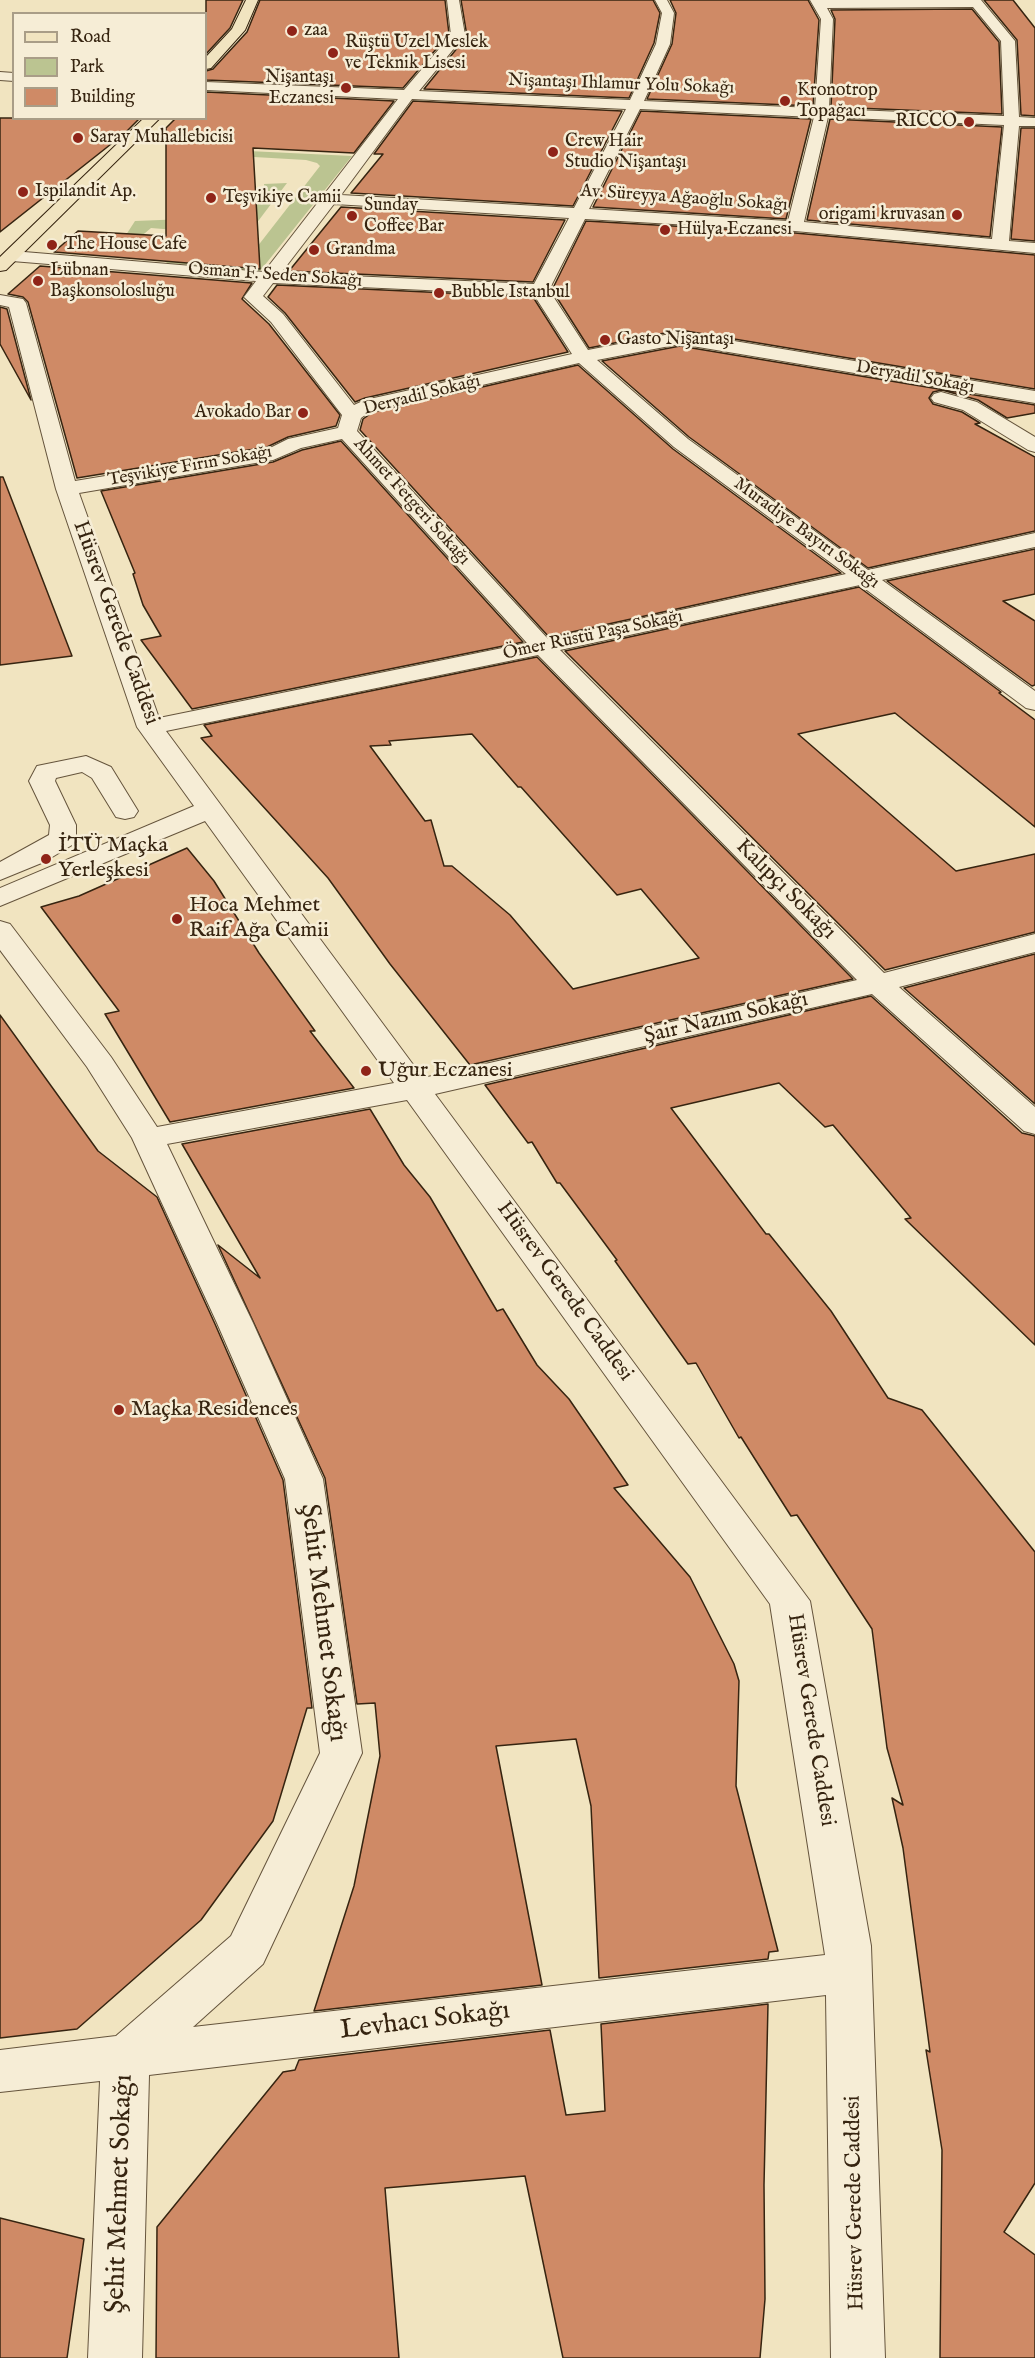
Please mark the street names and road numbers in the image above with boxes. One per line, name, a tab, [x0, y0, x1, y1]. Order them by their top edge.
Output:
street label: Nişantaşı Ihlamur Yolu Sokağı	[508, 70, 734, 100]
street label: Av. Süreyya Ağaoğlu Sokağı	[580, 181, 788, 217]
street label: Osman F. Seden Sokağı	[187, 259, 363, 293]
street label: Deryadil Sokağı	[854, 357, 976, 399]
street label: Deryadil Sokağı	[361, 371, 483, 421]
street label: Ahmet Fetgeri Sokağı	[348, 434, 474, 570]
street label: Teşvikiye Fırın Sokağı	[106, 442, 274, 492]
street label: Muradiye Bayırı Sokağı	[729, 474, 883, 594]
street label: Hüsrev Gerede Caddesi	[66, 517, 164, 729]
street label: Ömer Rüstü Paşa Sokağı	[501, 606, 685, 666]
street label: Kalıpçı Sokağı	[729, 834, 841, 946]
street label: Şair Nazım Sokağı	[641, 987, 811, 1051]
street label: Hüsrev Gerede Caddesi	[490, 1197, 638, 1387]
street label: Şehit Mehmet Sokağı	[291, 1502, 353, 1744]
street label: Hüsrev Gerede Caddesi	[780, 1612, 840, 1828]
street label: Levhacı Sokağı	[338, 1996, 512, 2048]
street label: Şehit Mehmet Sokağı	[101, 2074, 141, 2314]
street label: Hüsrev Gerede Caddesi	[841, 2095, 871, 2311]

